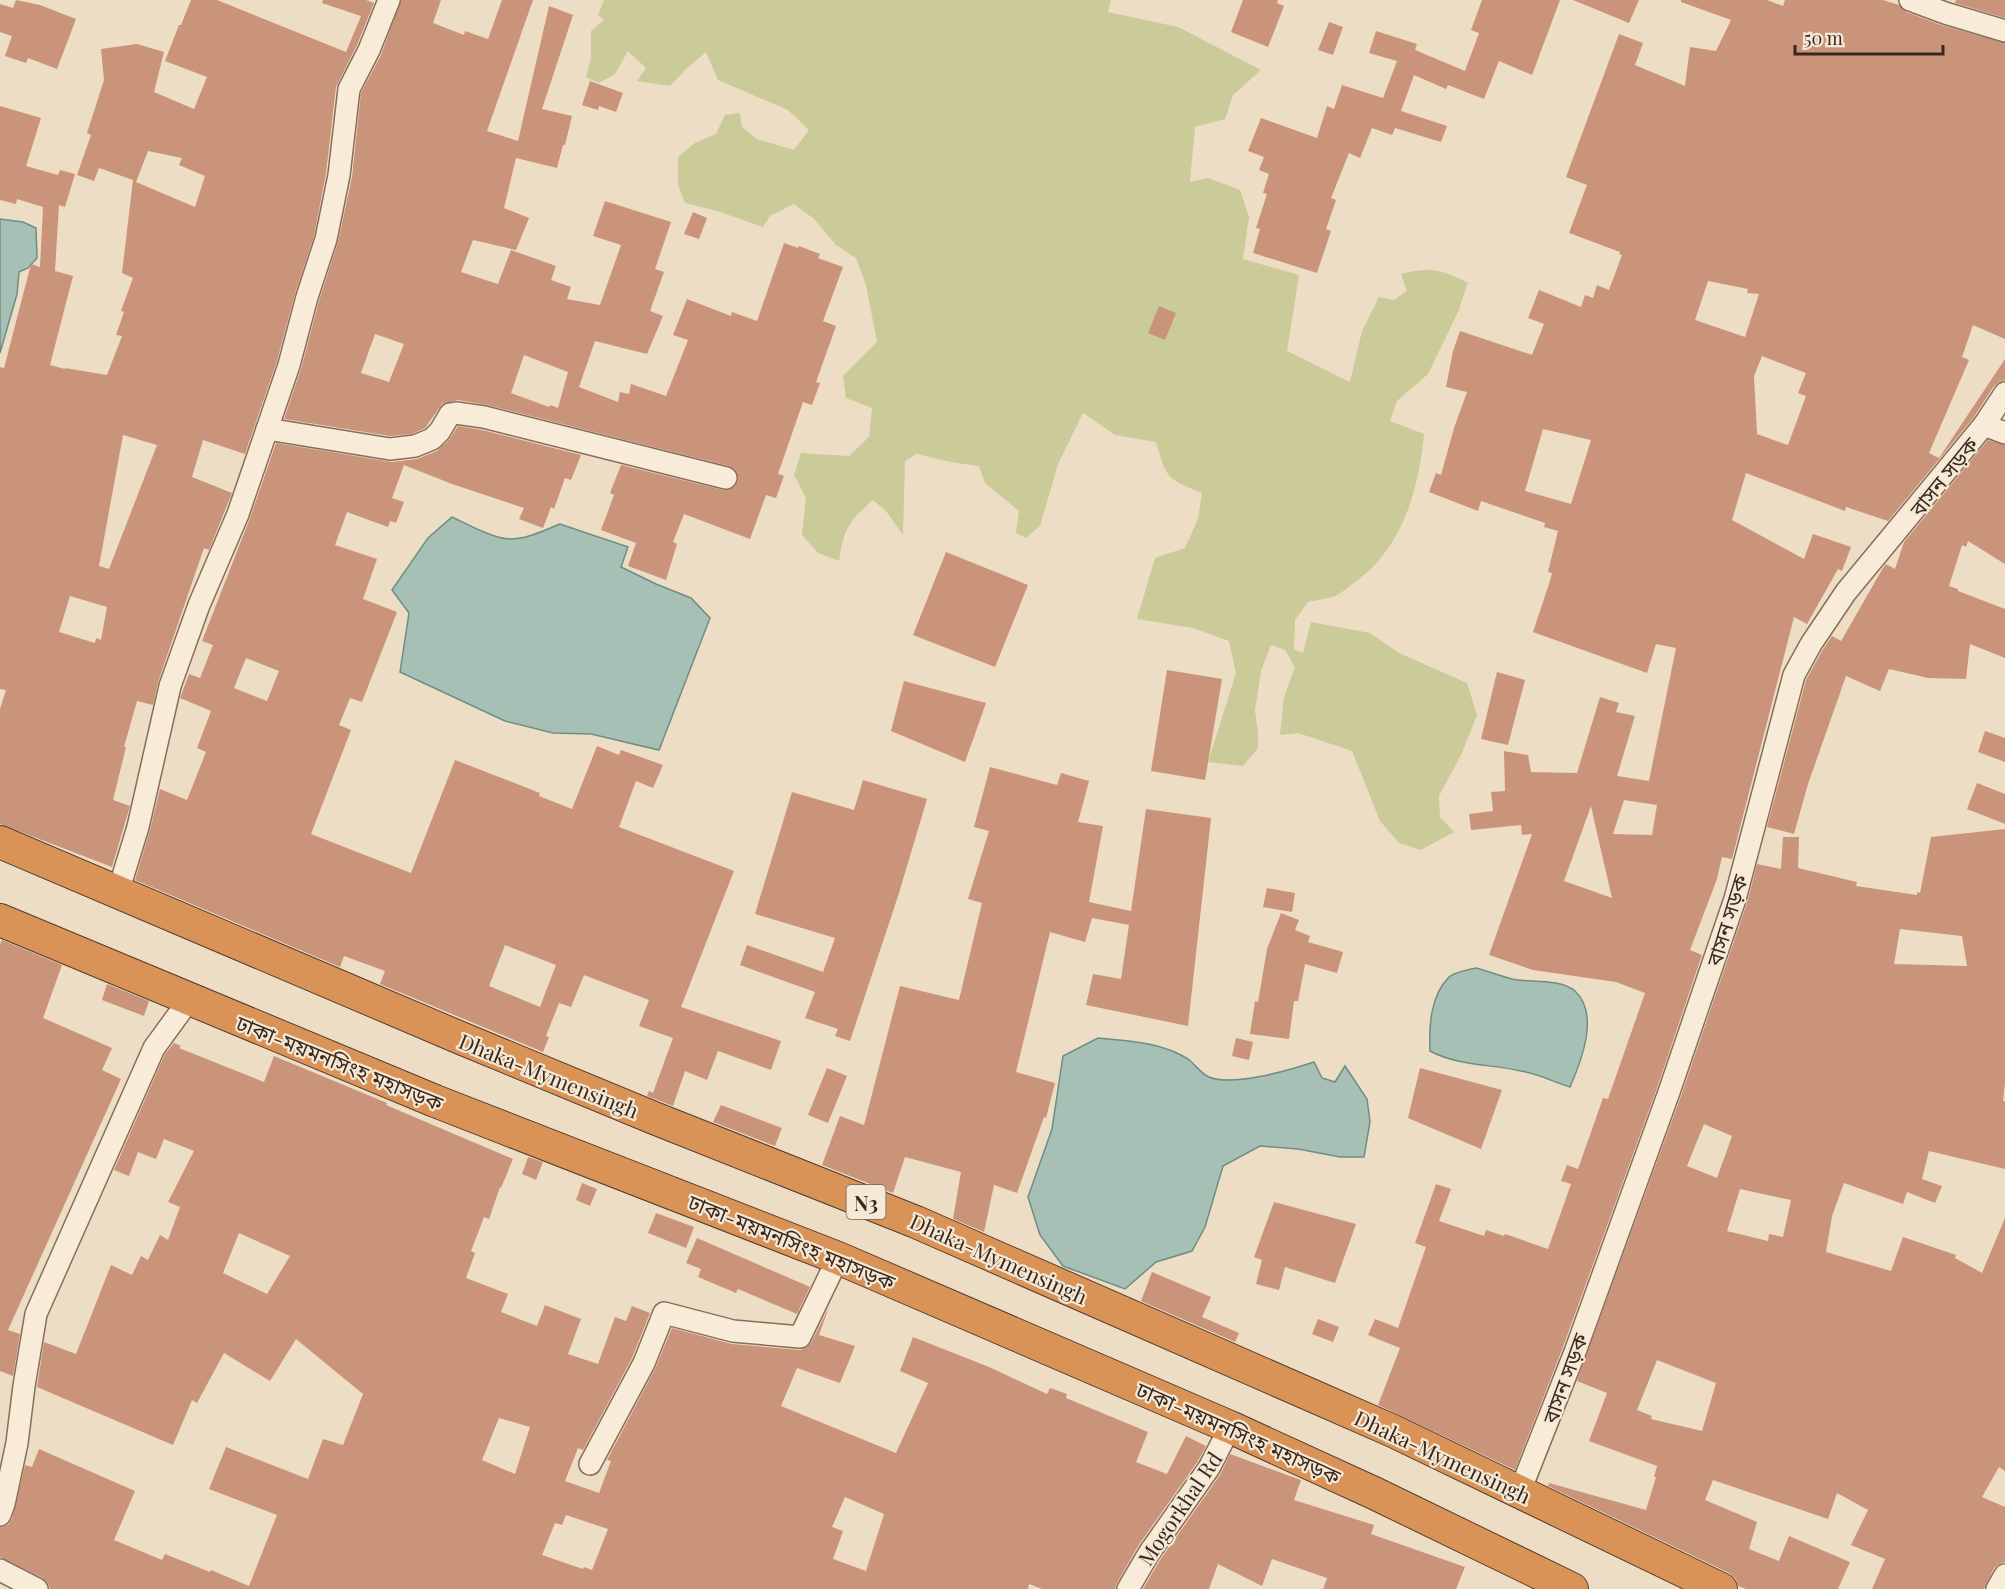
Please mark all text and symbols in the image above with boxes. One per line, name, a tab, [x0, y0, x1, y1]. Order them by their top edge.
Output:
scale bar	[1795, 18, 1944, 56]
text: 50 m	[1804, 26, 1843, 50]
street label: বাসন সড়ক	[1902, 430, 1984, 522]
street label: বাসন সড়ক	[1699, 870, 1753, 970]
street label: ঢাকা-ময়মনসিংহ মহাসড়ক	[232, 1007, 448, 1117]
street label: Dhaka-Mymensingh	[455, 1026, 644, 1124]
road number: N3	[846, 1185, 886, 1219]
street label: ঢাকা-ময়মনসিংহ মহাসড়ক	[684, 1186, 900, 1296]
street label: Dhaka-Mymensingh	[906, 1206, 1093, 1310]
street label: বাসন সড়ক	[1534, 1328, 1594, 1428]
street label: ঢাকা-ময়মনসিংহ মহাসড়ক	[1132, 1374, 1346, 1490]
street label: Dhaka-Mymensingh	[1350, 1403, 1536, 1509]
street label: Mogorkhal Rd	[1131, 1446, 1227, 1570]

